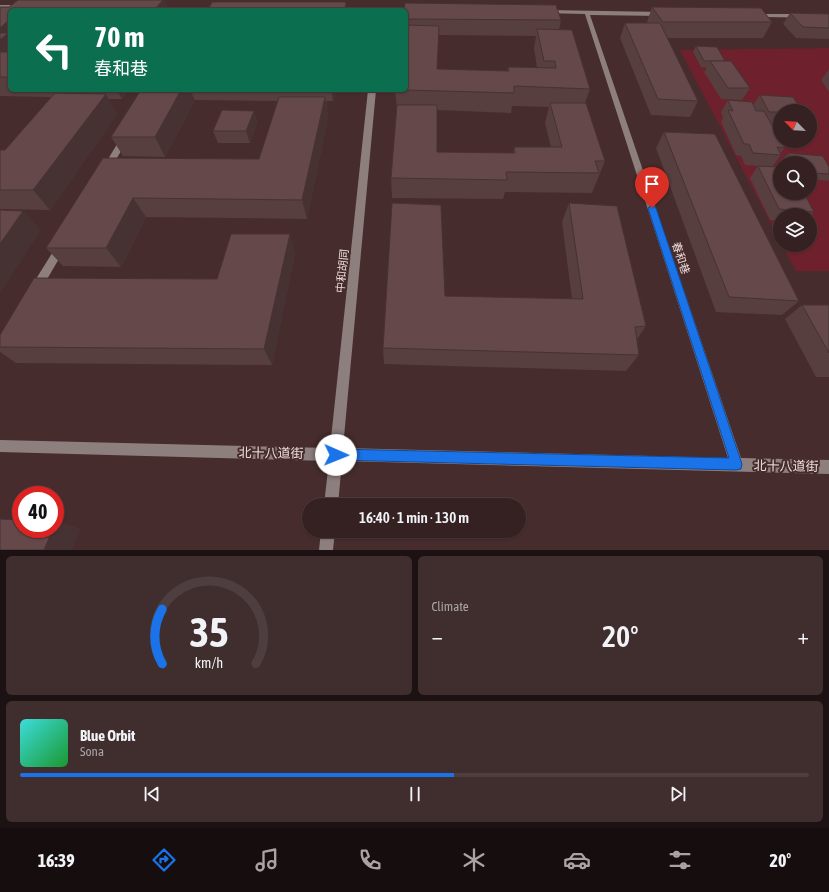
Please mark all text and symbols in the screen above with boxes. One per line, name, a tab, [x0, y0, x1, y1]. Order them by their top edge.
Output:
text: 70 m	[94, 21, 144, 53]
icon: left	[28, 24, 80, 76]
text: 春和巷	[94, 58, 148, 79]
north arrow	[773, 104, 817, 148]
map controls	[773, 104, 817, 252]
button: search	[773, 156, 817, 200]
pin	[635, 167, 669, 208]
icon: arrive	[641, 173, 663, 195]
button: layers	[773, 208, 817, 252]
street label: 春和巷	[670, 240, 692, 276]
street label: 中和胡同	[334, 248, 350, 294]
position arrow	[315, 434, 357, 476]
street label: 北十八道街	[238, 445, 304, 461]
street label: 北十八道街	[753, 458, 819, 474]
speed limit sign: 40	[12, 486, 64, 538]
text: 16:40 · 1 min · 130 m	[359, 509, 469, 526]
text: Climate	[432, 599, 469, 614]
text: 35	[189, 607, 228, 655]
text: 20°	[602, 619, 638, 653]
text: −	[432, 623, 443, 649]
text: +	[798, 623, 809, 649]
text: km/h	[195, 654, 223, 670]
text: Blue Orbit	[80, 727, 135, 744]
text: Sona	[80, 744, 104, 759]
icon: previous	[141, 783, 163, 805]
icon: pause	[404, 783, 426, 805]
icon: next	[667, 783, 689, 805]
icon: directions	[150, 846, 178, 874]
icon: music	[253, 846, 281, 874]
icon: phone	[356, 846, 384, 874]
icon: climate	[460, 846, 488, 874]
icon: car	[563, 846, 591, 874]
icon: filters	[666, 846, 694, 874]
text: 16:39	[38, 850, 75, 871]
text: 20°	[769, 850, 791, 871]

